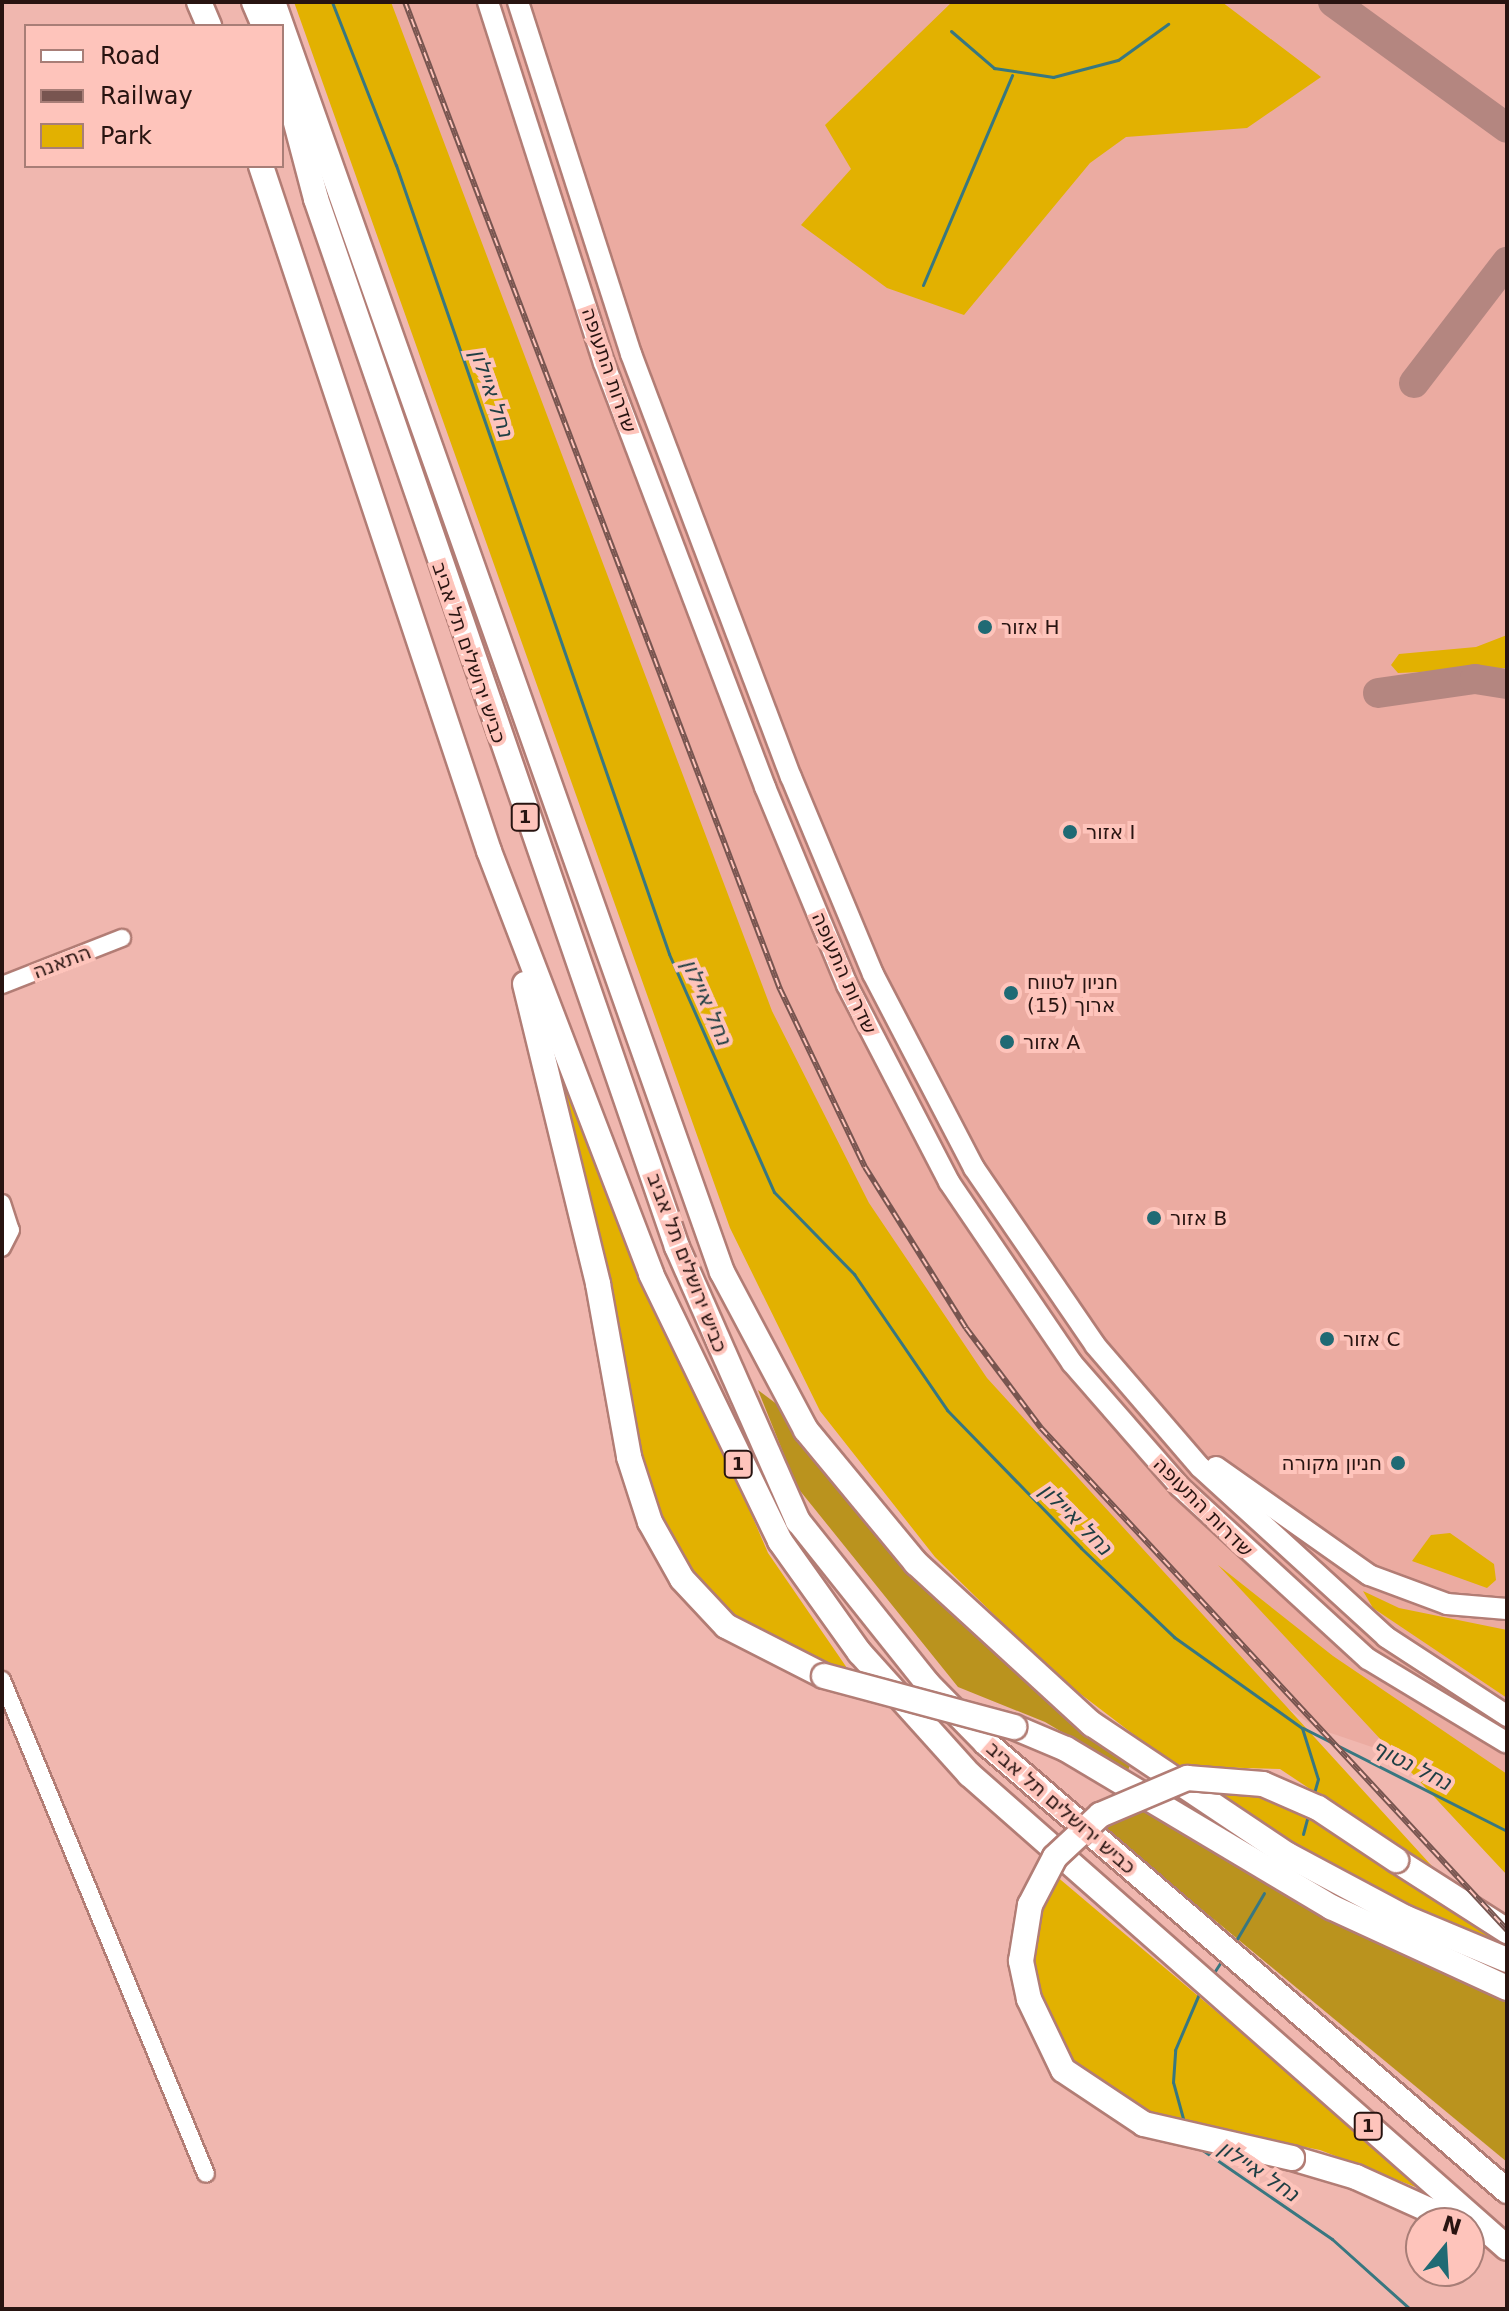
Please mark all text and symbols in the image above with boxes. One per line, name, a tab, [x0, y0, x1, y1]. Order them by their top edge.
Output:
legend	[24, 24, 284, 168]
text: Road	[100, 42, 160, 70]
text: Railway	[100, 82, 193, 110]
text: Park	[100, 122, 152, 150]
street label: שדרות התעופה	[576, 304, 642, 436]
water label: נחל איילון	[465, 345, 519, 441]
street label: כביש ירושלים תל אביב	[427, 559, 511, 747]
place label: אזור H	[1001, 615, 1059, 639]
marker: אזור H	[976, 618, 994, 636]
road number: 1	[509, 803, 541, 831]
place label: אזור I	[1086, 820, 1135, 844]
marker: אזור I	[1061, 823, 1079, 841]
street label: שדרות התעופה	[806, 908, 882, 1038]
street label: התאנה	[29, 940, 95, 984]
water label: נחל איילון	[676, 955, 738, 1049]
place label: חניון לטווח ארוך (15)	[1027, 970, 1118, 1017]
marker: חניון לטווח ארוך (15)	[1002, 984, 1020, 1002]
place label: אזור A	[1023, 1030, 1080, 1054]
marker: אזור A	[998, 1033, 1016, 1051]
street label: כביש ירושלים תל אביב	[642, 1170, 732, 1356]
place label: אזור B	[1170, 1206, 1227, 1230]
marker: אזור B	[1145, 1209, 1163, 1227]
place label: אזור C	[1343, 1327, 1400, 1351]
marker: אזור C	[1318, 1330, 1336, 1348]
road number: 1	[722, 1450, 754, 1478]
place label: חניון מקורה	[1282, 1451, 1382, 1475]
street label: שדרות התעופה	[1148, 1452, 1258, 1562]
marker: חניון מקורה	[1389, 1454, 1407, 1472]
water label: נחל איילון	[1034, 1477, 1118, 1561]
water label: נחל נטוף	[1368, 1734, 1456, 1796]
street label: כביש ירושלים תל אביב	[981, 1737, 1141, 1879]
road number: 1	[1352, 2112, 1384, 2140]
water label: נחל איילון	[1214, 2134, 1304, 2208]
north arrow	[1405, 2207, 1485, 2287]
text: N	[1439, 2211, 1465, 2240]

